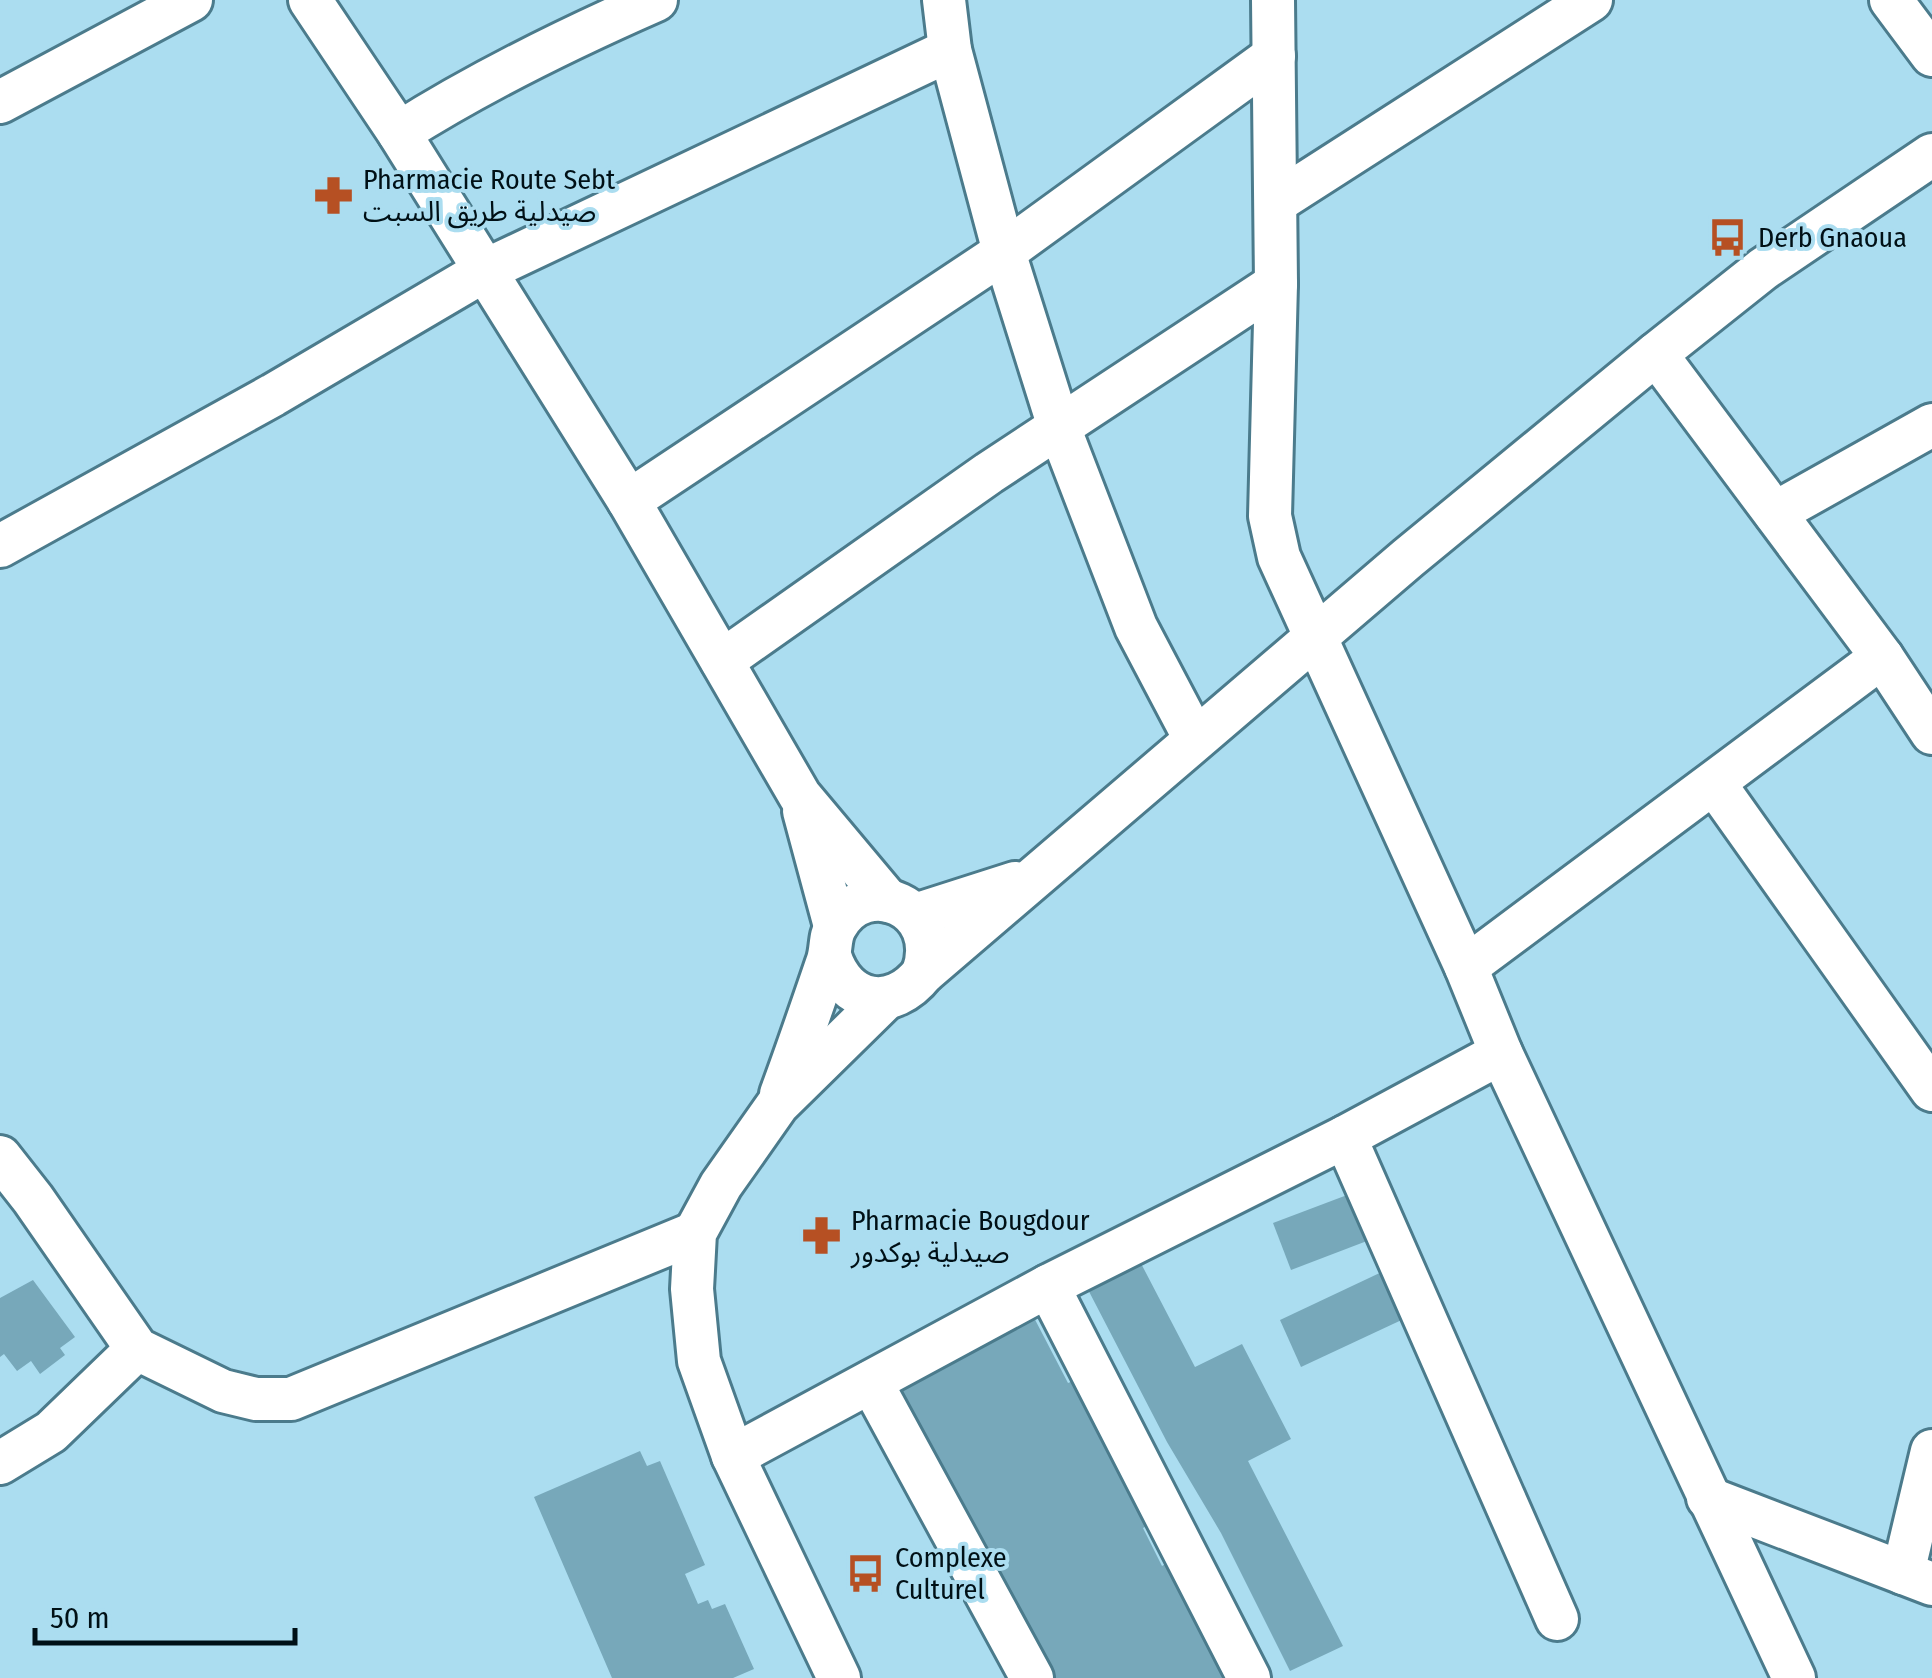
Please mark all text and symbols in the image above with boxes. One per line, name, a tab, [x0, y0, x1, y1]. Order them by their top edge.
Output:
place label: Pharmacie Route Sebt صيدلية طريق السبت	[363, 163, 616, 229]
pharmacy icon: Pharmacie Route Sebt صيدلية طريق السبت	[312, 174, 354, 216]
bus stop icon: Derb Gnaoua	[1707, 216, 1749, 258]
place label: Derb Gnaoua	[1758, 221, 1907, 254]
place label: Pharmacie Bougdour صيدلية بوكدور	[850, 1204, 1090, 1269]
pharmacy icon: Pharmacie Bougdour صيدلية بوكدور	[800, 1215, 842, 1257]
place label: Complexe Culturel	[895, 1541, 1007, 1606]
bus stop icon: Complexe Culturel	[844, 1552, 886, 1594]
scale bar	[35, 1583, 295, 1645]
text: 50 m	[50, 1600, 110, 1636]

